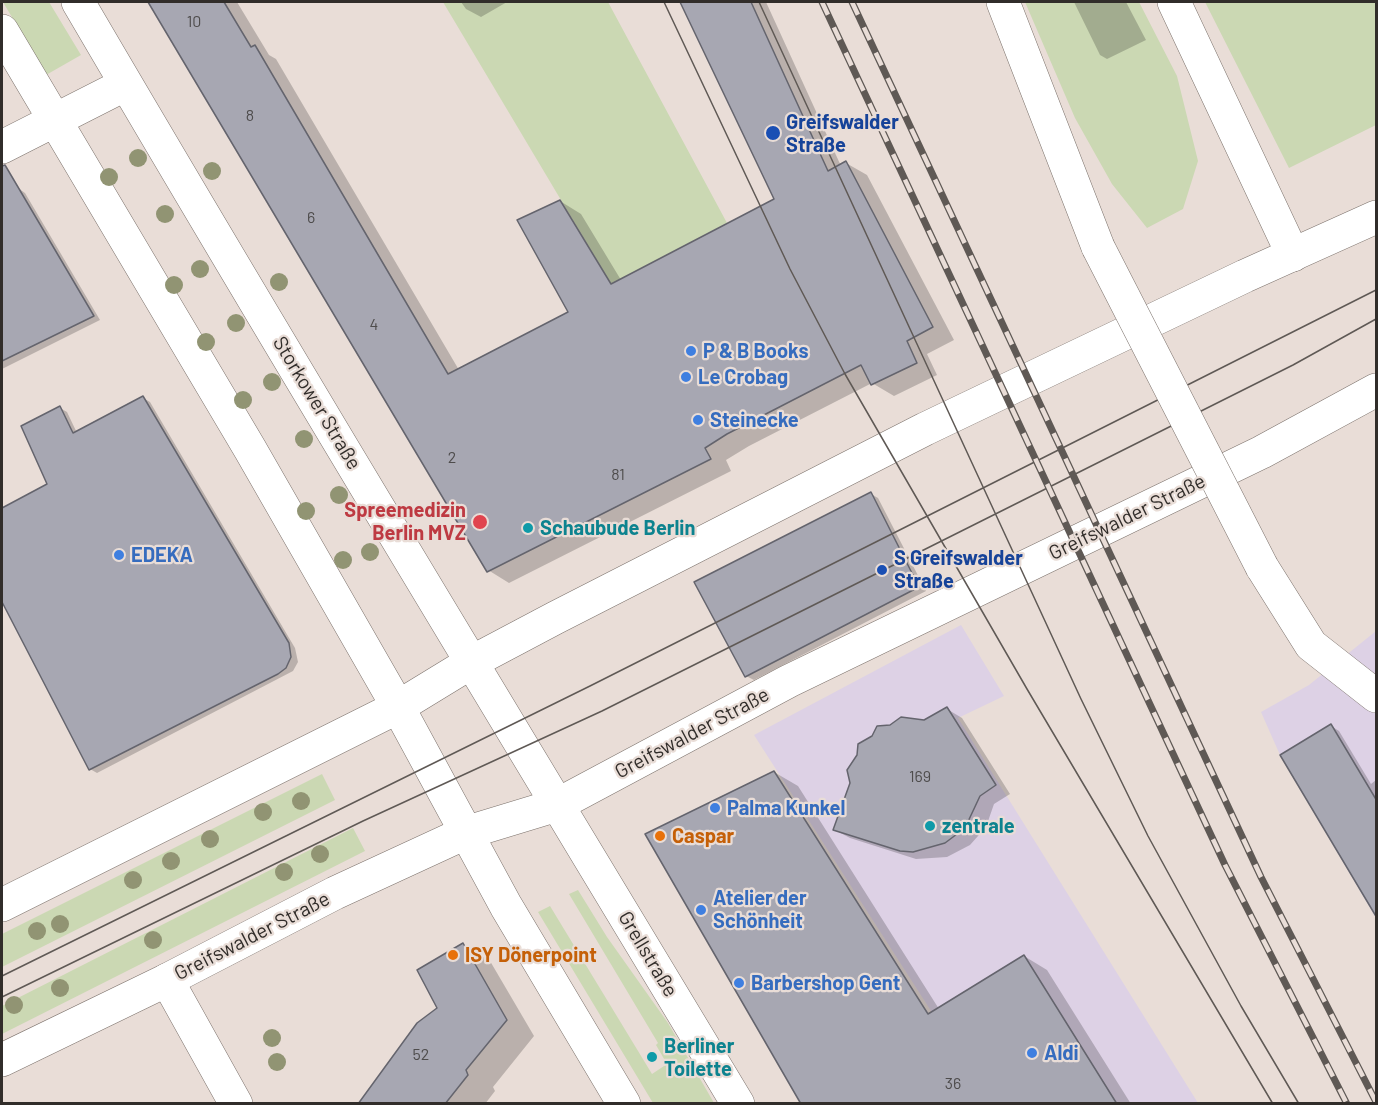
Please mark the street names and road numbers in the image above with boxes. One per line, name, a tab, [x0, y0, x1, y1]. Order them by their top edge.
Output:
street label: Storkower Straße	[268, 332, 366, 474]
street label: Greifswalder Straße	[1045, 469, 1209, 565]
street label: Greifswalder Straße	[611, 682, 773, 784]
street label: Greifswalder Straße	[170, 886, 334, 986]
street label: Grellstraße	[613, 907, 683, 1001]

